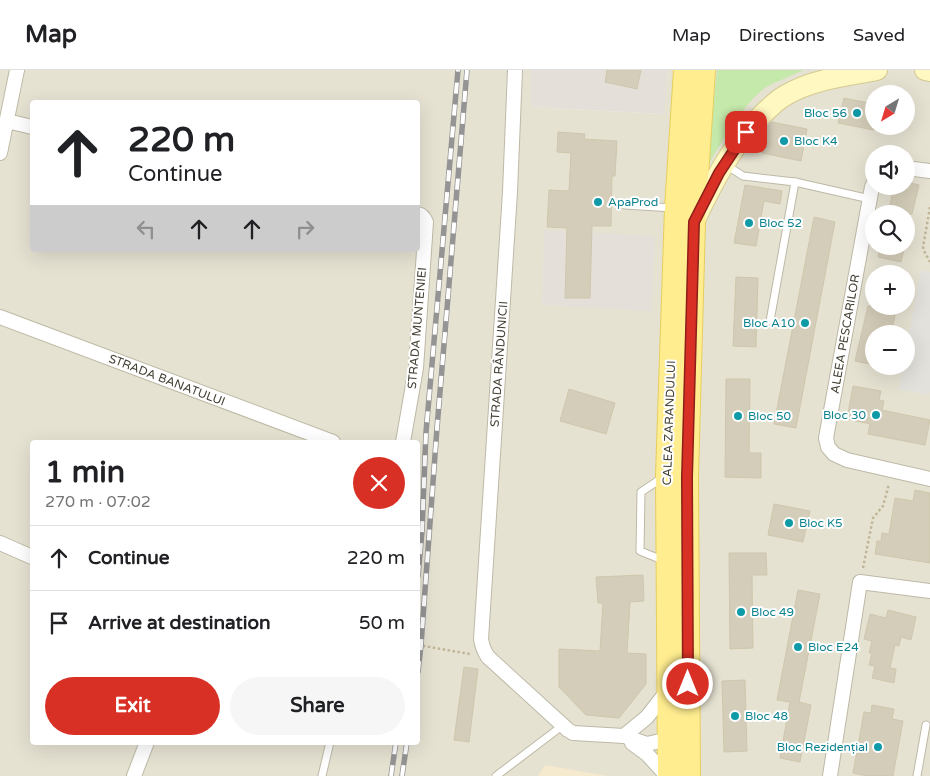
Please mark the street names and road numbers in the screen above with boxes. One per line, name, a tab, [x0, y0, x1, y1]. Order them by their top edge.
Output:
street label: STRADA MUNTENIEI	[405, 267, 429, 389]
street label: ALEEA PESCARILOR	[828, 273, 862, 395]
street label: STRADA RÂNDUNICII	[488, 301, 510, 427]
street label: STRADA BANATULUI	[107, 351, 227, 409]
street label: CALEA ZARANDULUI	[660, 360, 678, 486]

